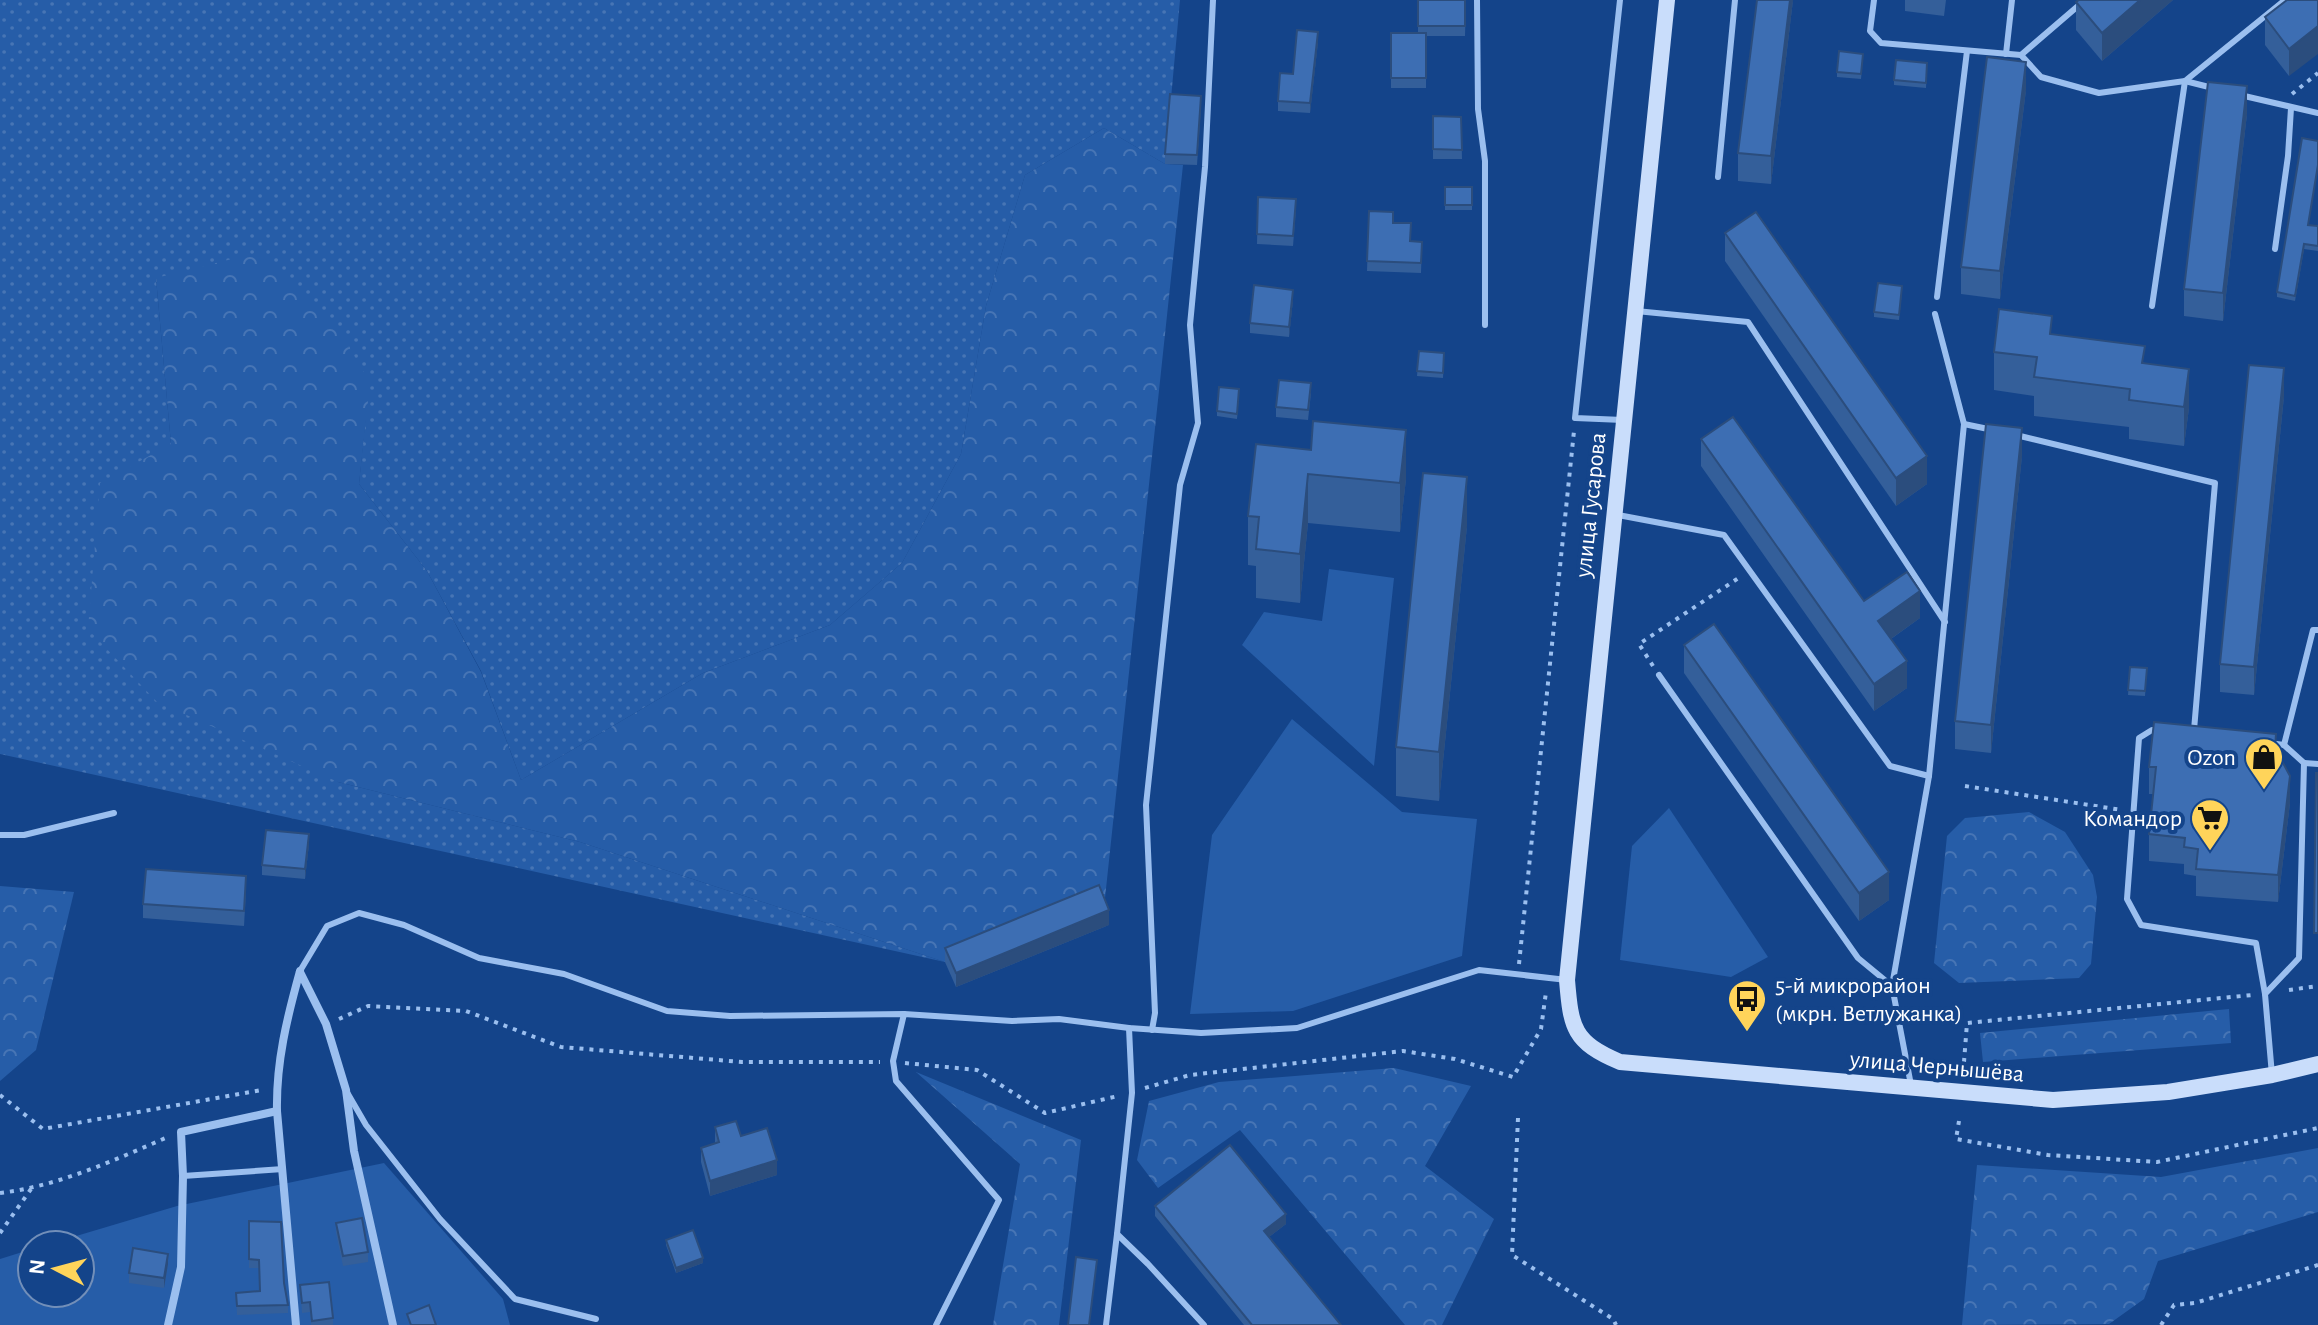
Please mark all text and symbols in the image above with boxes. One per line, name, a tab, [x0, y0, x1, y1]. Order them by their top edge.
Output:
street label: улица Гусарова	[1571, 431, 1611, 580]
shop icon: Ozon	[2243, 736, 2285, 791]
place label: Ozon	[2187, 746, 2236, 770]
supermarket icon: Командор	[2189, 797, 2231, 852]
place label: Командор	[2083, 807, 2182, 831]
place label: 5-й микрорайон (мкрн. Ветлужанка)	[1775, 974, 1962, 1026]
bus stop icon: 5-й микрорайон (мкрн. Ветлужанка)	[1726, 978, 1768, 1033]
street label: улица Чернышёва	[1848, 1047, 2025, 1087]
north arrow	[16, 1229, 96, 1309]
text: N	[25, 1258, 49, 1276]

